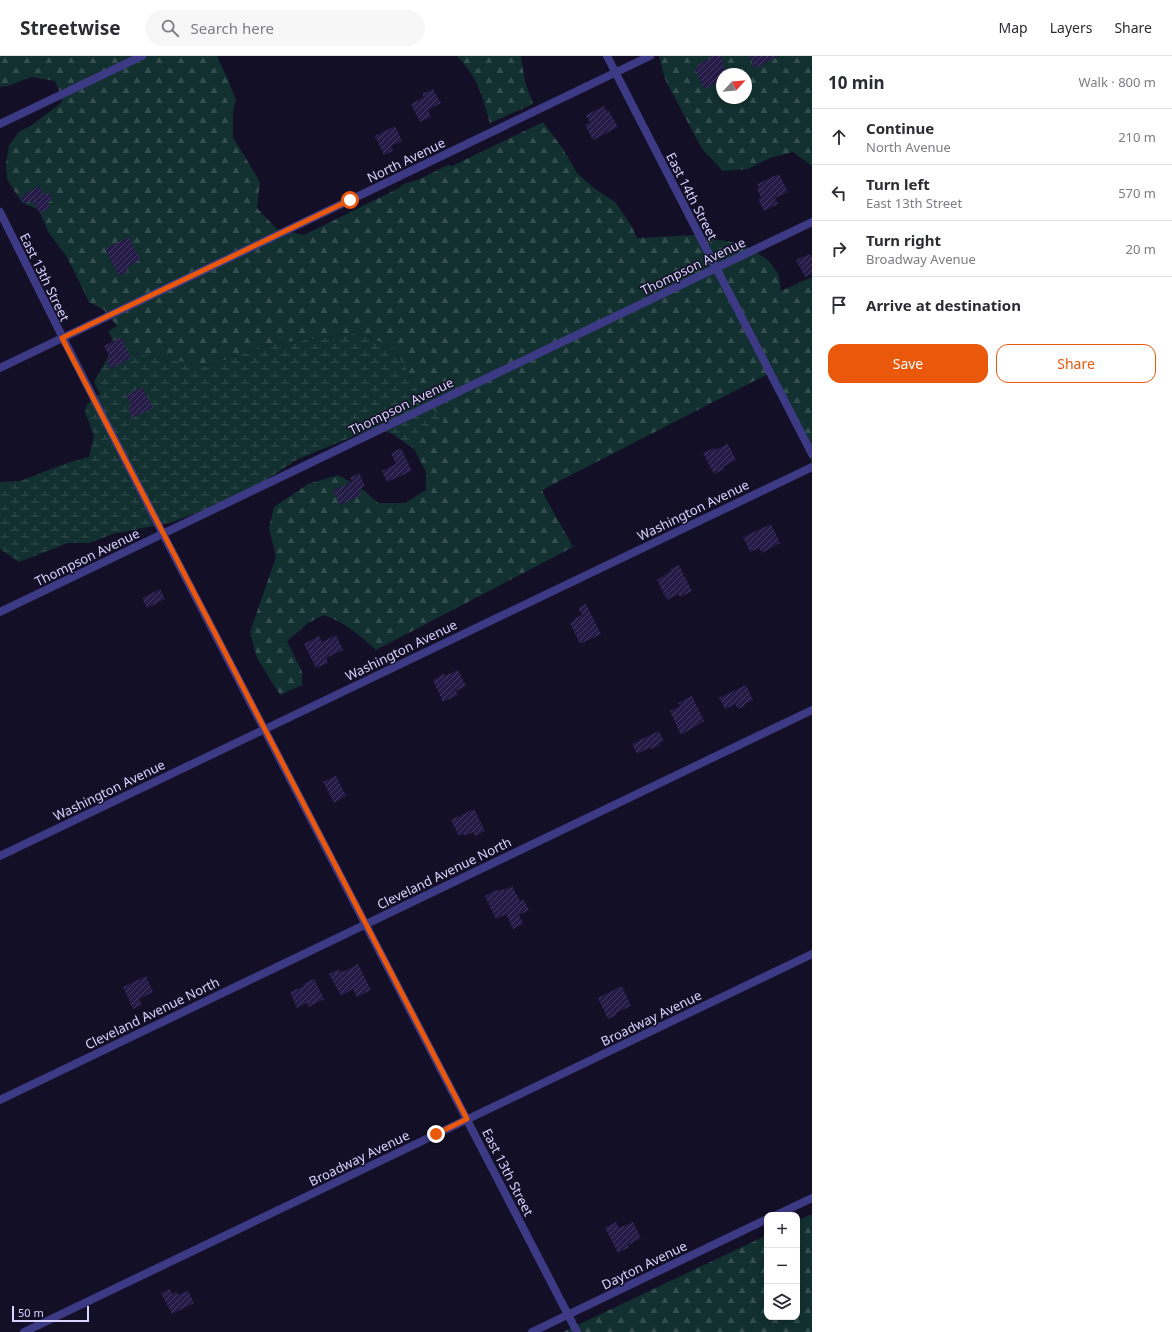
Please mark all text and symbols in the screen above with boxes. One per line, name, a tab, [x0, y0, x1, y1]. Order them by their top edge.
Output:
search box	[145, 10, 425, 46]
text: Streetwise	[20, 15, 121, 41]
icon: search	[159, 17, 181, 39]
text: Search here	[191, 18, 274, 38]
text: Map	[999, 18, 1028, 37]
text: Layers	[1050, 18, 1092, 37]
text: Share	[1114, 18, 1152, 37]
north arrow	[716, 68, 752, 104]
text: 10 min	[828, 71, 885, 94]
text: Walk · 800 m	[1078, 73, 1156, 91]
text: Continue	[866, 118, 934, 138]
icon: ahead	[828, 126, 850, 148]
text: 210 m	[1118, 128, 1156, 146]
street label: North Avenue	[364, 133, 448, 187]
text: North Avenue	[866, 138, 951, 156]
street label: East 14th Street	[662, 149, 722, 243]
text: Turn left	[866, 174, 930, 194]
icon: left	[828, 182, 850, 204]
text: 570 m	[1118, 184, 1156, 202]
route start	[341, 191, 359, 209]
text: East 13th Street	[866, 194, 962, 212]
street label: East 13th Street	[16, 230, 74, 324]
text: Turn right	[866, 230, 941, 250]
street label: Thompson Avenue	[638, 233, 748, 299]
icon: right	[828, 238, 850, 260]
text: 20 m	[1126, 240, 1156, 258]
text: Broadway Avenue	[866, 250, 976, 268]
icon: arrive	[828, 294, 850, 316]
text: Arrive at destination	[866, 295, 1021, 315]
button: Save	[828, 344, 988, 383]
button: Share	[996, 344, 1156, 383]
street label: Thompson Avenue	[346, 373, 456, 439]
street label: Washington Avenue	[634, 475, 752, 545]
street label: Thompson Avenue	[32, 524, 142, 590]
street label: Washington Avenue	[342, 615, 460, 685]
street label: Washington Avenue	[50, 755, 168, 825]
street label: Cleveland Avenue North	[374, 833, 514, 913]
street label: Cleveland Avenue North	[82, 973, 222, 1053]
street label: Broadway Avenue	[598, 986, 704, 1050]
route end	[427, 1125, 445, 1143]
street label: East 13th Street	[478, 1125, 538, 1219]
street label: Broadway Avenue	[306, 1126, 412, 1190]
map controls	[764, 1212, 800, 1320]
button: +	[764, 1212, 800, 1248]
street label: Dayton Avenue	[598, 1237, 690, 1293]
button: −	[764, 1248, 800, 1284]
button: layers	[764, 1284, 800, 1320]
scale bar	[12, 1304, 89, 1323]
text: 50 m	[18, 1305, 44, 1320]

